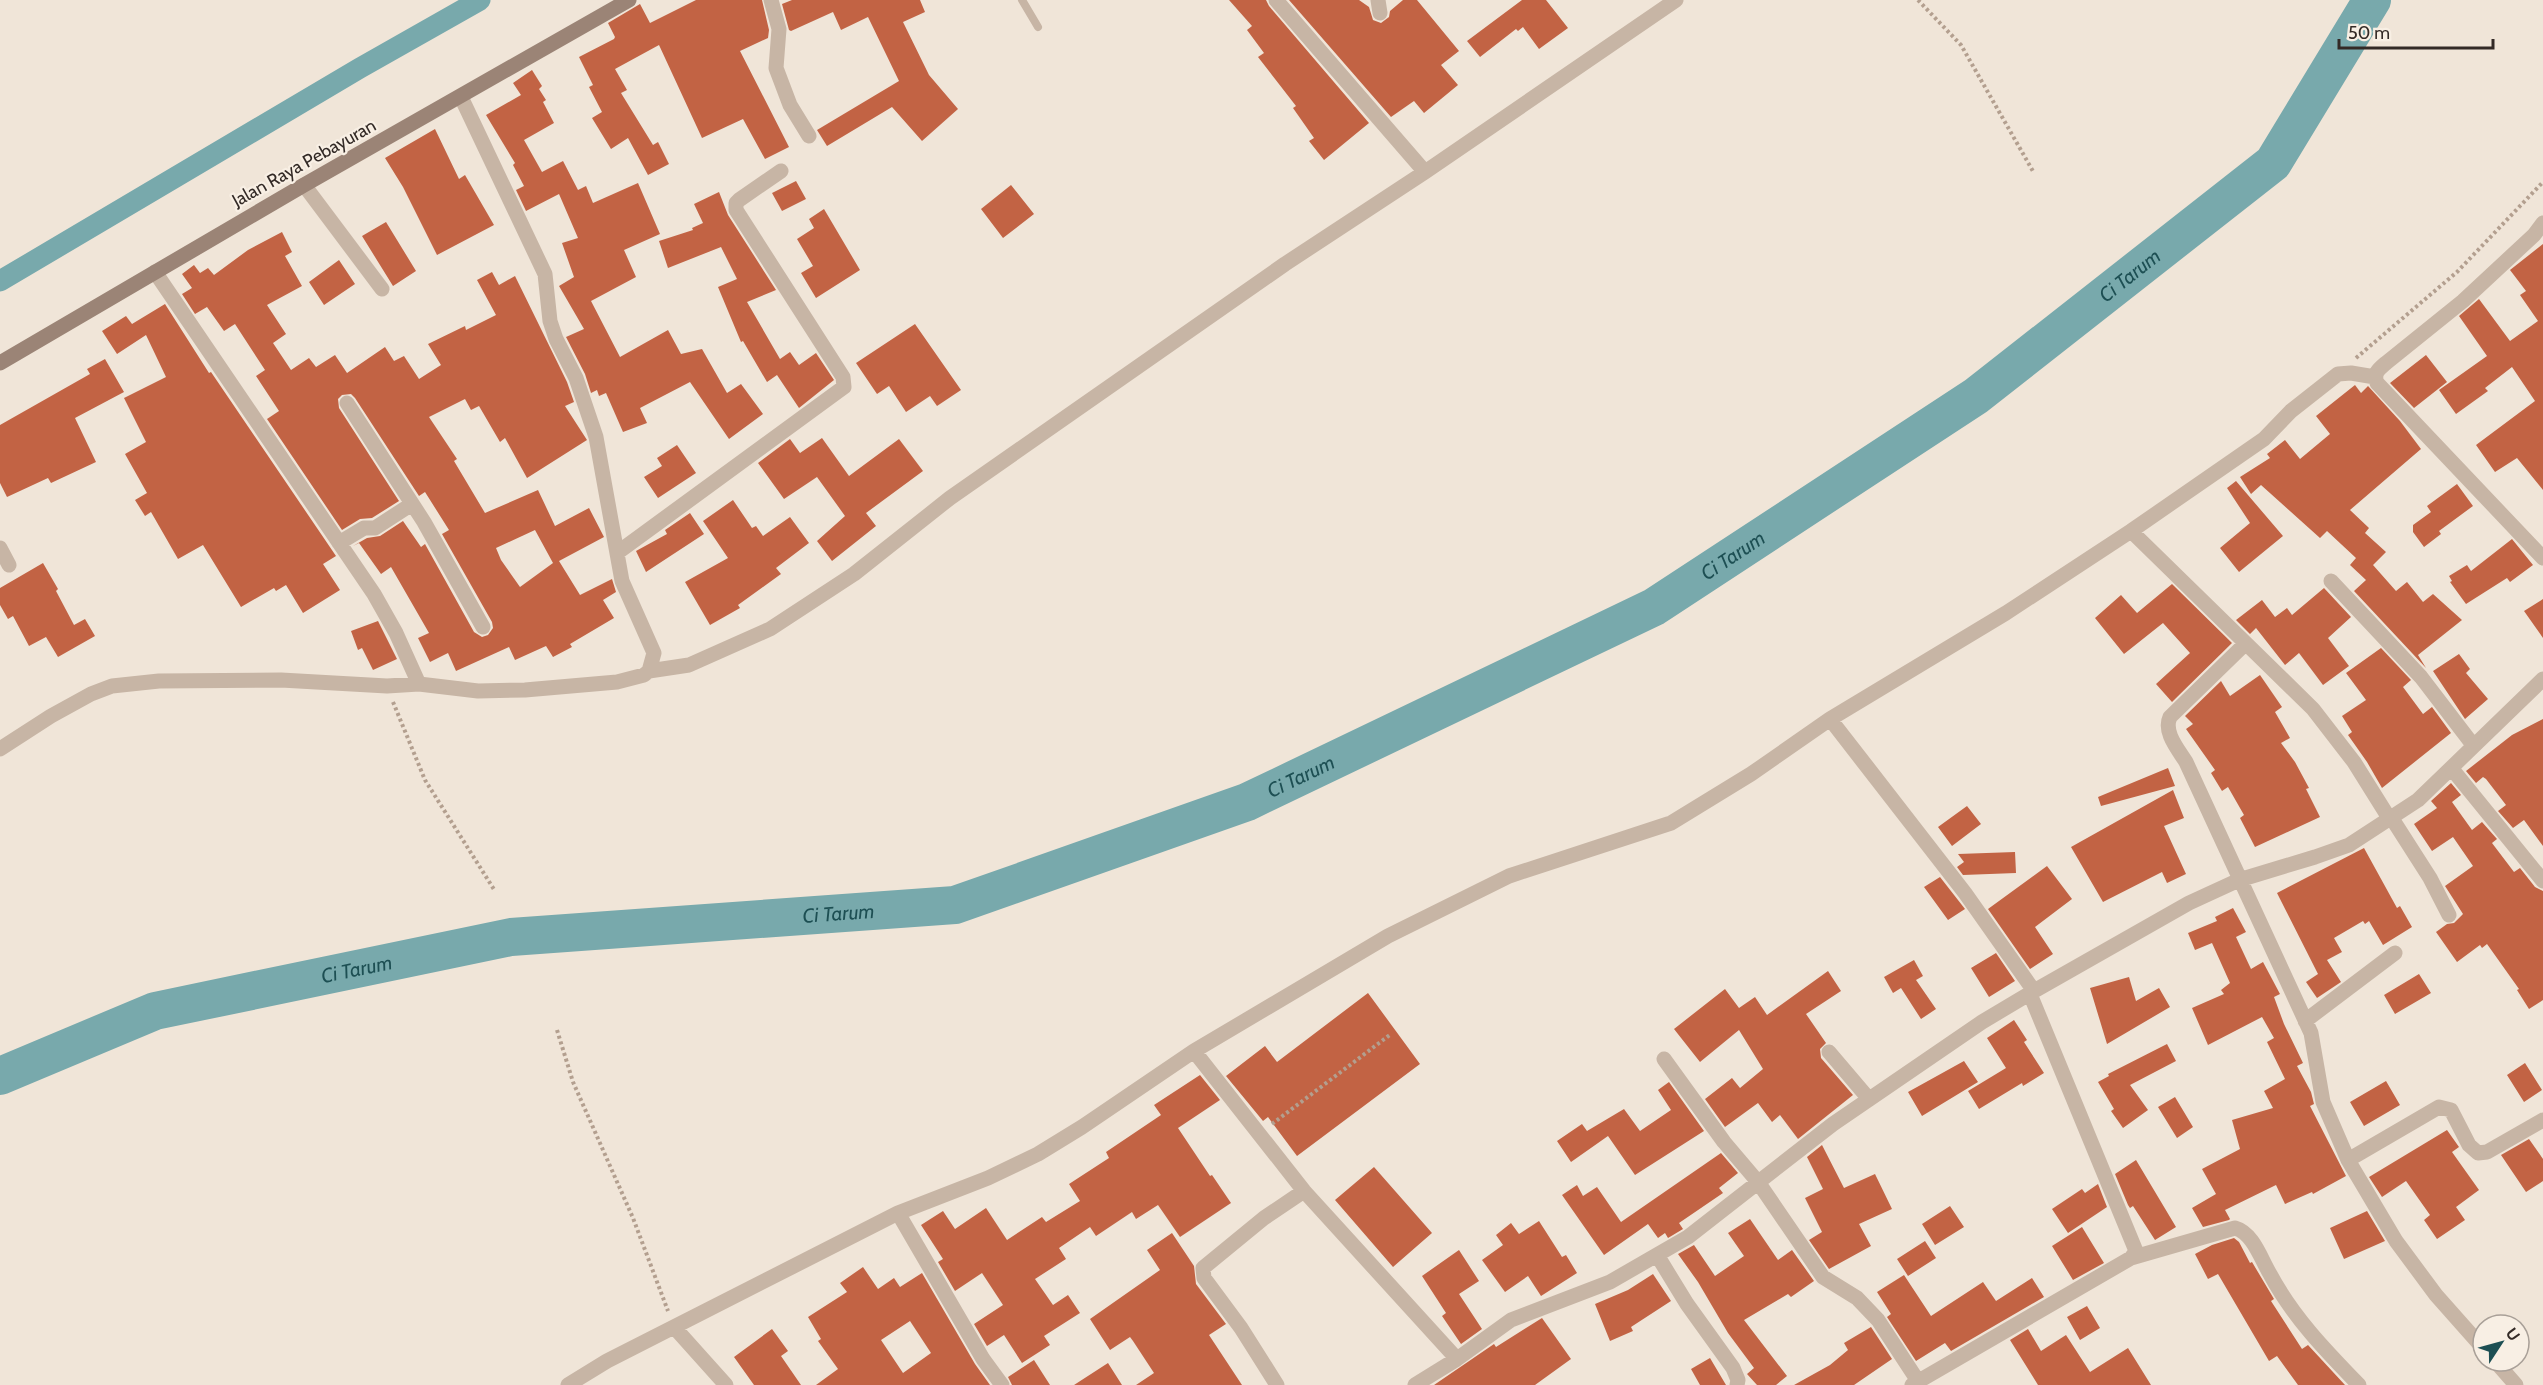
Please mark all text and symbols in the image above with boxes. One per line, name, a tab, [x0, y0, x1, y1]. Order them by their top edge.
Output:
scale bar	[2339, 12, 2494, 50]
text: 50 m	[2348, 22, 2390, 44]
street label: Jalan Raya Pebayuran	[227, 114, 380, 212]
water label: Ci Tarum	[2094, 244, 2165, 307]
water label: Ci Tarum	[1696, 526, 1769, 585]
water label: Ci Tarum	[1263, 750, 1338, 803]
water label: Ci Tarum	[802, 899, 875, 928]
water label: Ci Tarum	[319, 950, 394, 988]
north arrow	[2471, 1313, 2531, 1373]
text: U	[2502, 1324, 2524, 1345]

